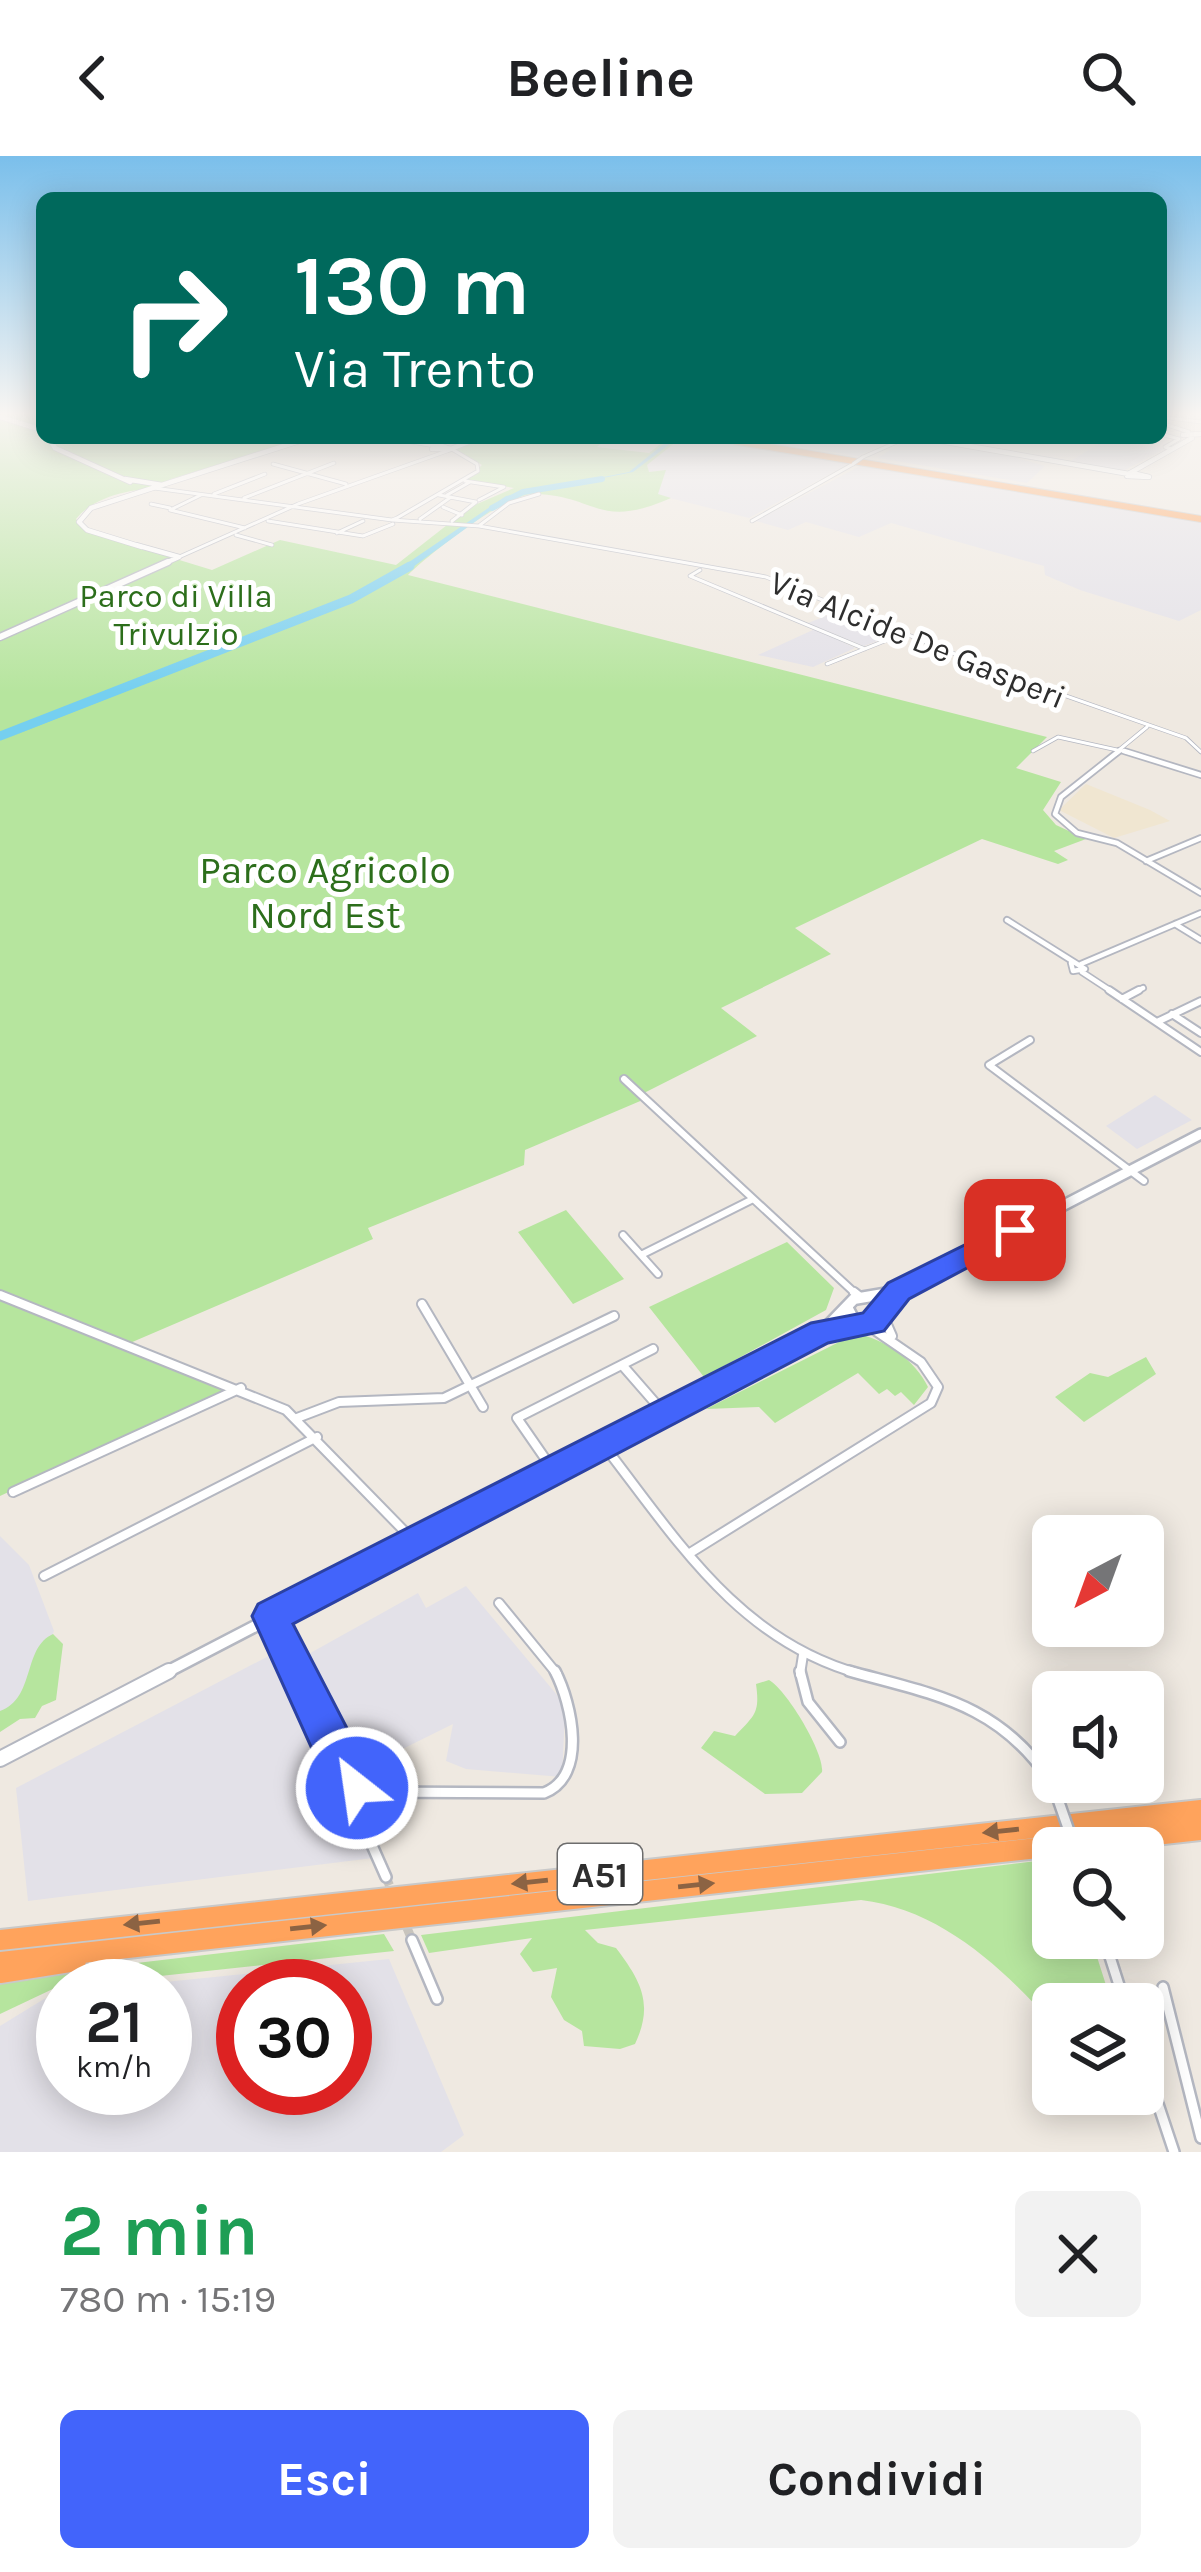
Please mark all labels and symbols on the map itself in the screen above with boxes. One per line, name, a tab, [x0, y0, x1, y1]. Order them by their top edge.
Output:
street label: Via Alcide De Gasperi	[764, 563, 1071, 717]
park label: Parco di Villa Trivulzio	[79, 577, 273, 653]
park label: Parco Agricolo Nord Est	[199, 847, 451, 938]
pin	[964, 1179, 1066, 1281]
north arrow	[1032, 1515, 1164, 1647]
position arrow	[294, 1725, 420, 1851]
one-way arrow	[982, 1822, 1019, 1841]
road number: A51	[558, 1844, 642, 1904]
one-way arrow	[511, 1872, 548, 1891]
one-way arrow	[677, 1875, 715, 1894]
one-way arrow	[123, 1914, 160, 1933]
one-way arrow	[290, 1918, 327, 1937]
speed limit sign: 30	[216, 1959, 372, 2115]

